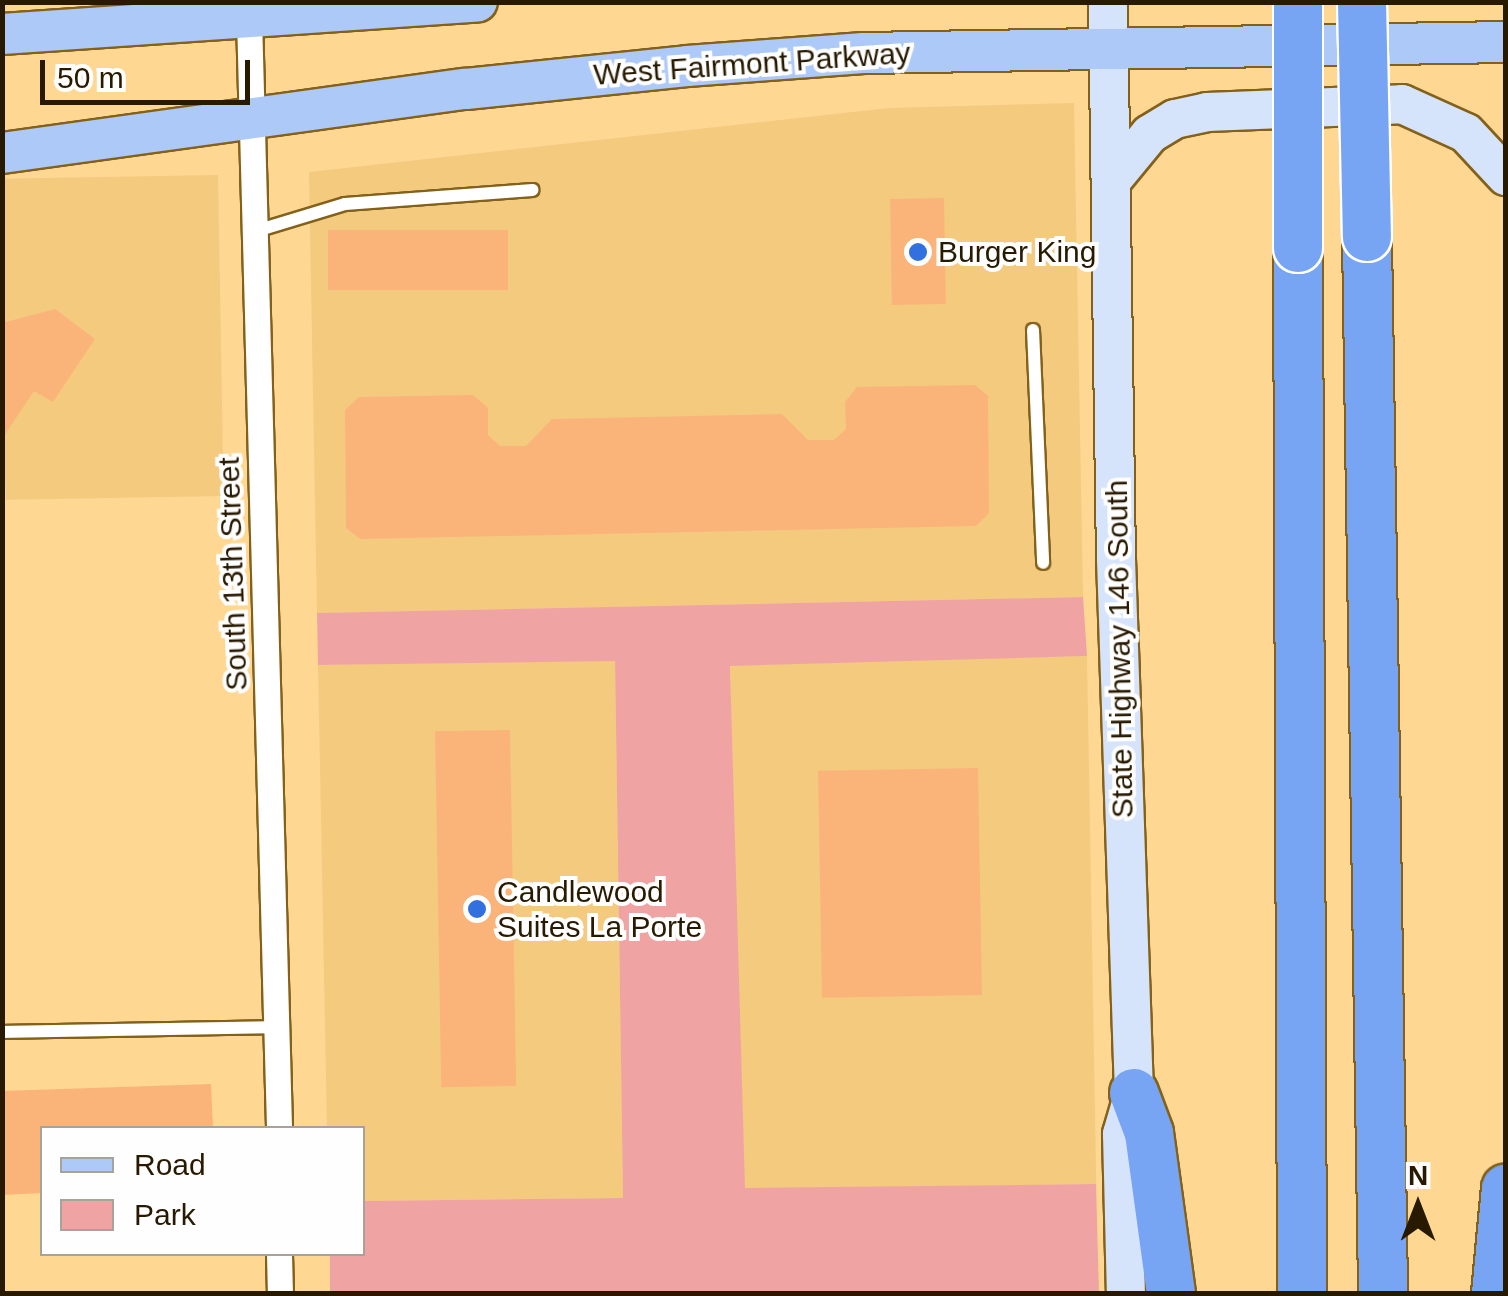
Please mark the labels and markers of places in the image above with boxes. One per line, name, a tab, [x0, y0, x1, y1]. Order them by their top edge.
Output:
place label: Burger King	[938, 234, 1096, 270]
marker: Burger King	[907, 241, 929, 263]
place label: Candlewood Suites La Porte	[497, 874, 702, 944]
marker: Candlewood Suites La Porte	[466, 898, 488, 920]

